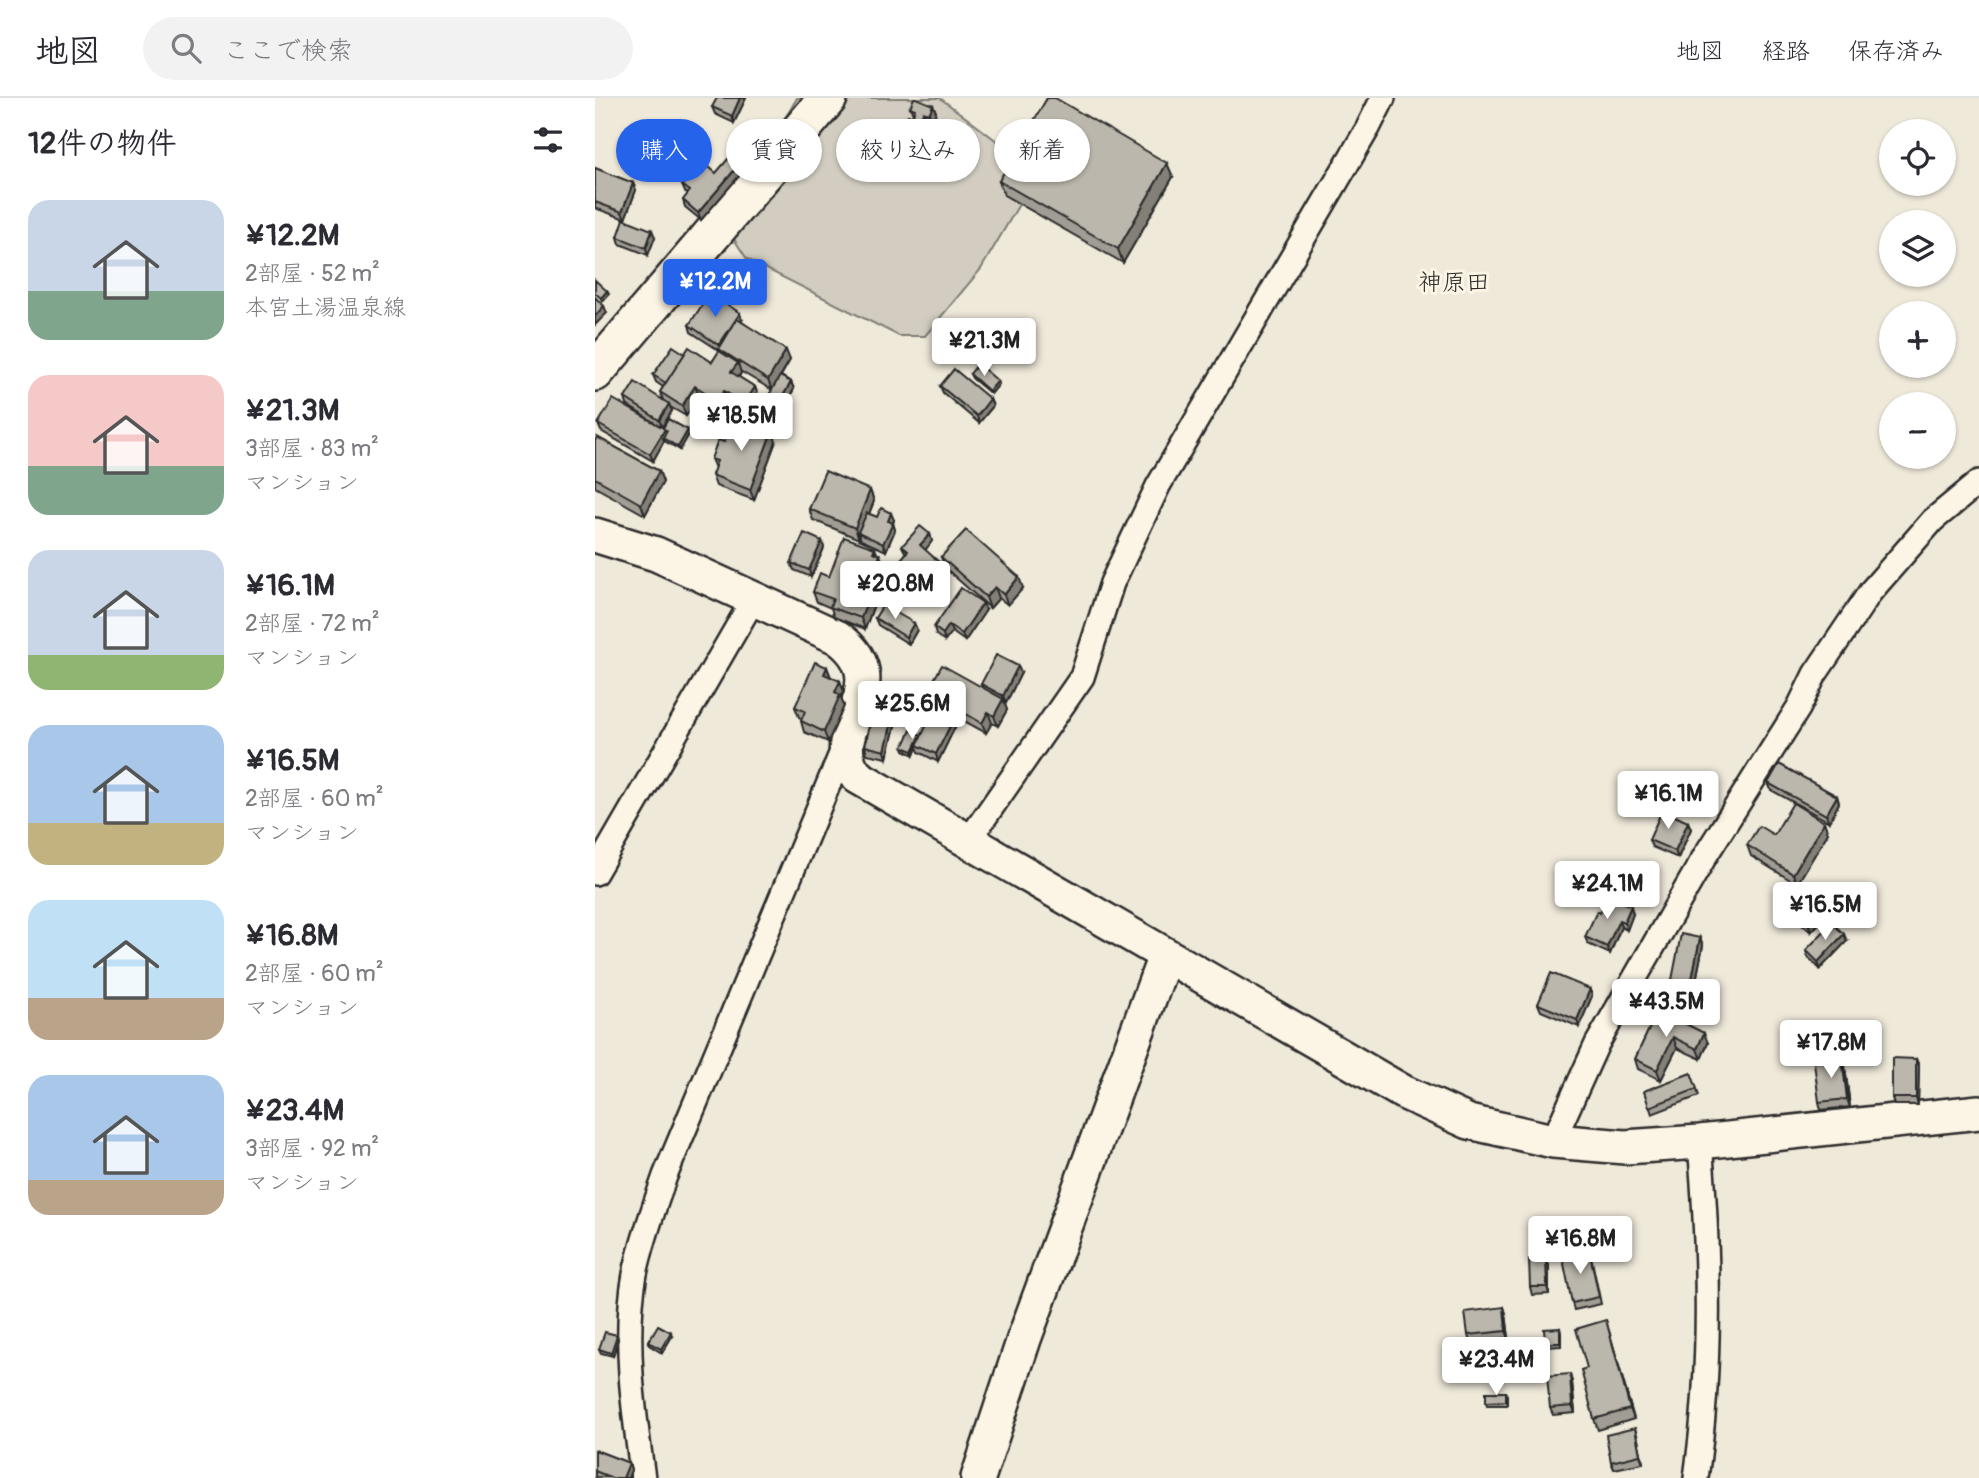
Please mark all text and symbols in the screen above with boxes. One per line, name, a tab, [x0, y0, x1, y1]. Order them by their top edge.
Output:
search box	[143, 17, 633, 80]
icon: search	[167, 29, 205, 67]
text: 地図	[35, 31, 101, 72]
text: ここで検索	[223, 35, 353, 67]
text: 地図	[1676, 37, 1724, 66]
text: 経路	[1762, 37, 1810, 66]
text: 保存済み	[1848, 37, 1944, 66]
chip: 購入	[616, 119, 712, 182]
chip: 賃貸	[726, 119, 822, 182]
chip: 絞り込み	[836, 119, 980, 182]
chip: 新着	[994, 119, 1090, 182]
map controls	[1879, 119, 1956, 469]
button: locate	[1879, 119, 1956, 196]
icon: filters	[529, 121, 567, 159]
text: 12件の物件	[28, 125, 177, 162]
button: layers	[1879, 210, 1956, 287]
text: ¥12.2M	[245, 217, 339, 254]
icon: home	[84, 228, 168, 312]
text: 2部屋 · 52 m²	[245, 259, 380, 288]
pin: ¥12.2M	[658, 260, 772, 319]
text: ¥12.2M	[679, 267, 751, 296]
district label: 神原田	[1418, 268, 1490, 297]
text: 本宮土湯温泉線	[245, 293, 406, 322]
button: +	[1879, 301, 1956, 378]
pin: ¥21.3M	[927, 318, 1041, 378]
text: ¥21.3M	[948, 326, 1020, 355]
text: ¥21.3M	[245, 392, 339, 429]
button: −	[1879, 392, 1956, 469]
pin: ¥18.5M	[684, 394, 798, 453]
text: ¥18.5M	[706, 401, 776, 430]
icon: home	[84, 403, 168, 487]
text: 3部屋 · 83 m²	[245, 434, 379, 463]
text: マンション	[245, 468, 359, 497]
pin: ¥20.8M	[838, 561, 952, 621]
text: ¥16.1M	[245, 567, 335, 604]
text: ¥20.8M	[856, 569, 934, 598]
icon: home	[84, 578, 168, 662]
text: 2部屋 · 72 m²	[245, 609, 380, 638]
text: マンション	[245, 643, 359, 672]
pin: ¥25.6M	[855, 682, 969, 741]
text: ¥25.6M	[874, 689, 950, 718]
text: ¥16.5M	[245, 742, 339, 779]
icon: home	[84, 753, 168, 837]
pin: ¥16.1M	[1611, 772, 1725, 831]
text: ¥16.1M	[1634, 779, 1702, 808]
text: 2部屋 · 60 m²	[245, 784, 384, 813]
text: マンション	[245, 818, 359, 847]
pin: ¥24.1M	[1550, 862, 1664, 921]
text: ¥24.1M	[1571, 869, 1643, 898]
pin: ¥16.5M	[1768, 882, 1882, 942]
text: ¥16.5M	[1789, 890, 1861, 919]
text: ¥16.8M	[245, 917, 338, 954]
icon: home	[84, 928, 168, 1012]
text: 2部屋 · 60 m²	[245, 959, 384, 988]
pin: ¥43.5M	[1609, 979, 1723, 1039]
text: ¥43.5M	[1628, 987, 1704, 1016]
text: マンション	[245, 993, 359, 1022]
pin: ¥17.8M	[1774, 1020, 1888, 1080]
text: ¥17.8M	[1796, 1028, 1866, 1057]
text: ¥23.4M	[245, 1092, 344, 1129]
icon: home	[84, 1103, 168, 1187]
text: 3部屋 · 92 m²	[245, 1134, 379, 1163]
text: マンション	[245, 1168, 359, 1197]
pin: ¥16.8M	[1523, 1216, 1637, 1276]
text: ¥16.8M	[1544, 1224, 1616, 1253]
pin: ¥23.4M	[1439, 1338, 1553, 1397]
text: ¥23.4M	[1458, 1345, 1534, 1374]

